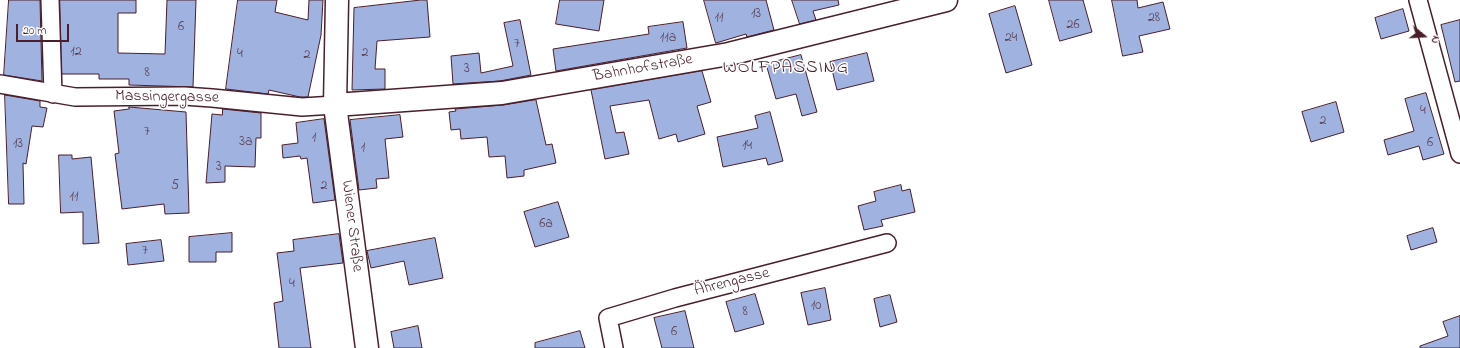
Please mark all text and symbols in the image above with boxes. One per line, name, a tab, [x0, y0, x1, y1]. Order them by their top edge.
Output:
house number: 13	[751, 7, 761, 23]
house number: 11	[715, 11, 723, 27]
house number: 28	[1148, 11, 1160, 27]
scale bar	[18, 16, 71, 42]
north arrow	[1404, 16, 1444, 56]
house number: 26	[1066, 18, 1080, 34]
house number: 6	[178, 20, 184, 36]
text: 20 m	[23, 22, 46, 40]
house number: 11a	[660, 31, 676, 47]
house number: 24	[1005, 31, 1017, 47]
text: N	[1427, 34, 1444, 46]
house number: 7	[514, 37, 520, 53]
house number: 12	[70, 45, 82, 61]
house number: 2	[362, 46, 368, 62]
house number: 4	[237, 47, 243, 63]
house number: 2	[304, 48, 310, 64]
street label: Bahnhofstraße	[592, 51, 694, 87]
district label: WOLFPASSING	[723, 58, 849, 80]
house number: 3	[464, 62, 470, 78]
house number: 8	[144, 66, 150, 82]
street label: Massingergasse	[115, 87, 219, 109]
house number: 4	[1420, 104, 1426, 120]
house number: 2	[1320, 114, 1326, 130]
house number: 7	[144, 125, 150, 141]
house number: 1	[312, 131, 316, 147]
house number: 3a	[239, 135, 253, 151]
house number: 6	[1427, 136, 1433, 152]
house number: 13	[13, 137, 23, 153]
house number: 14	[742, 139, 752, 155]
house number: 1	[361, 141, 365, 157]
house number: 3	[216, 160, 222, 176]
house number: 5	[171, 179, 179, 195]
house number: 2	[321, 179, 327, 195]
street label: Wiener Straße	[336, 179, 366, 273]
house number: 11	[70, 190, 78, 206]
house number: 6a	[539, 217, 553, 233]
house number: 7	[142, 244, 148, 260]
street label: Ährengasse	[692, 264, 772, 302]
house number: 4	[289, 277, 295, 293]
house number: 10	[811, 299, 821, 315]
house number: 8	[742, 305, 748, 321]
house number: 6	[671, 325, 677, 341]

